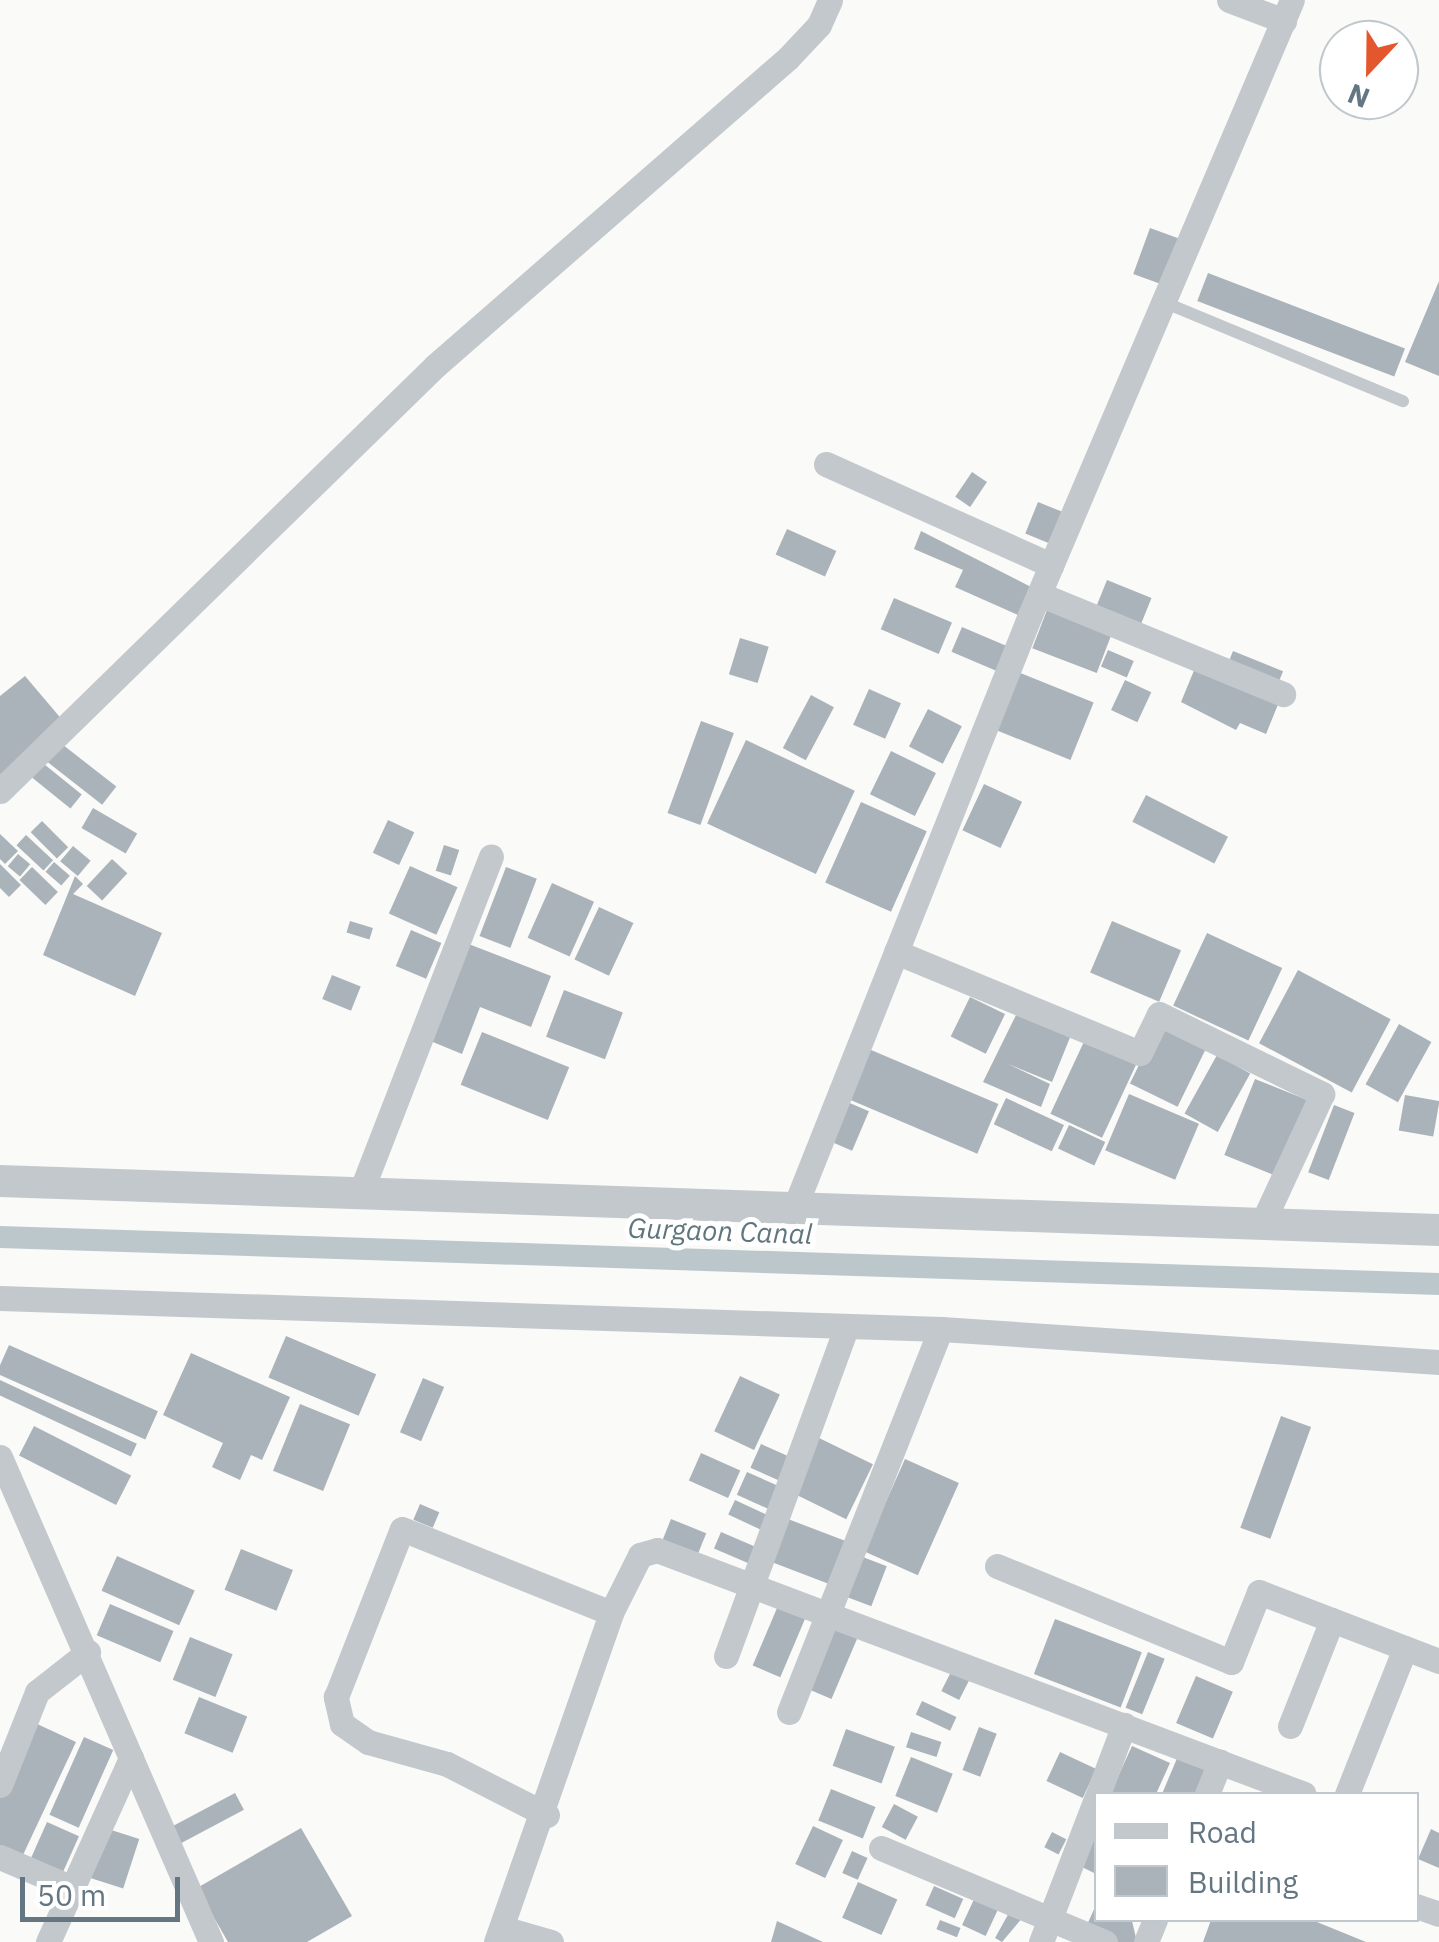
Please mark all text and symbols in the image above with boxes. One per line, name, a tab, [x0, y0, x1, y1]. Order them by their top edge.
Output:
north arrow	[1319, 20, 1419, 120]
text: N	[1342, 75, 1375, 117]
water label: Gurgaon Canal	[627, 1211, 813, 1251]
legend	[1094, 1792, 1419, 1922]
text: Road	[1188, 1812, 1257, 1851]
scale bar	[25, 1857, 185, 1919]
text: Building	[1188, 1862, 1298, 1901]
text: 50 m	[37, 1875, 106, 1914]

